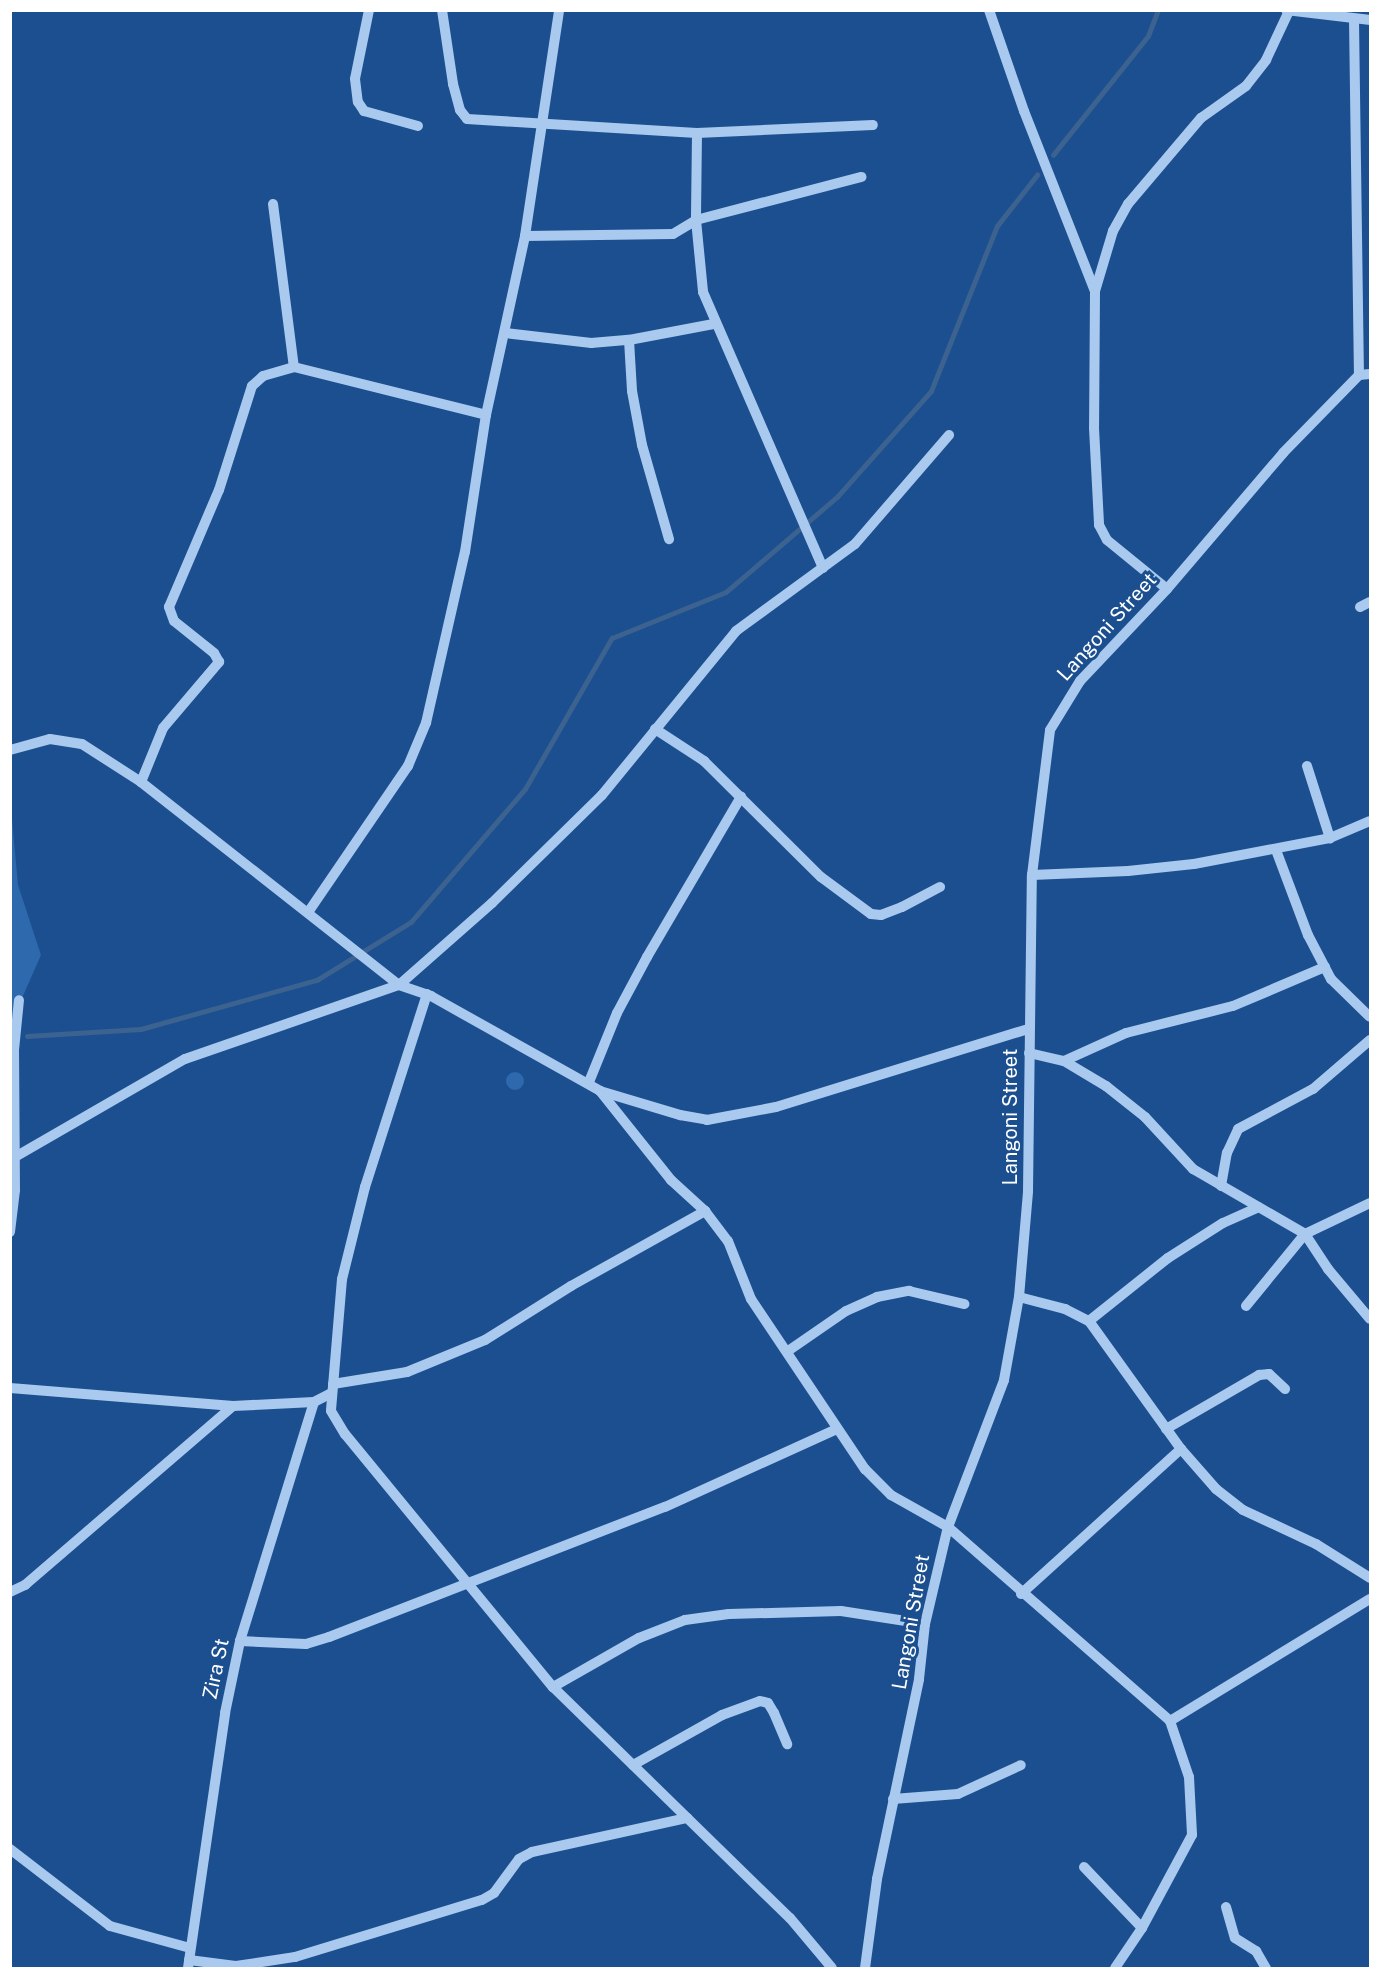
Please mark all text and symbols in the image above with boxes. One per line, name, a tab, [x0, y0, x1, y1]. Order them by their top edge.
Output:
street label: Langoni Street	[1052, 568, 1162, 686]
street label: Langoni Street	[998, 1048, 1022, 1186]
street label: Langoni Street	[887, 1552, 935, 1692]
street label: Zira St	[198, 1636, 234, 1702]

